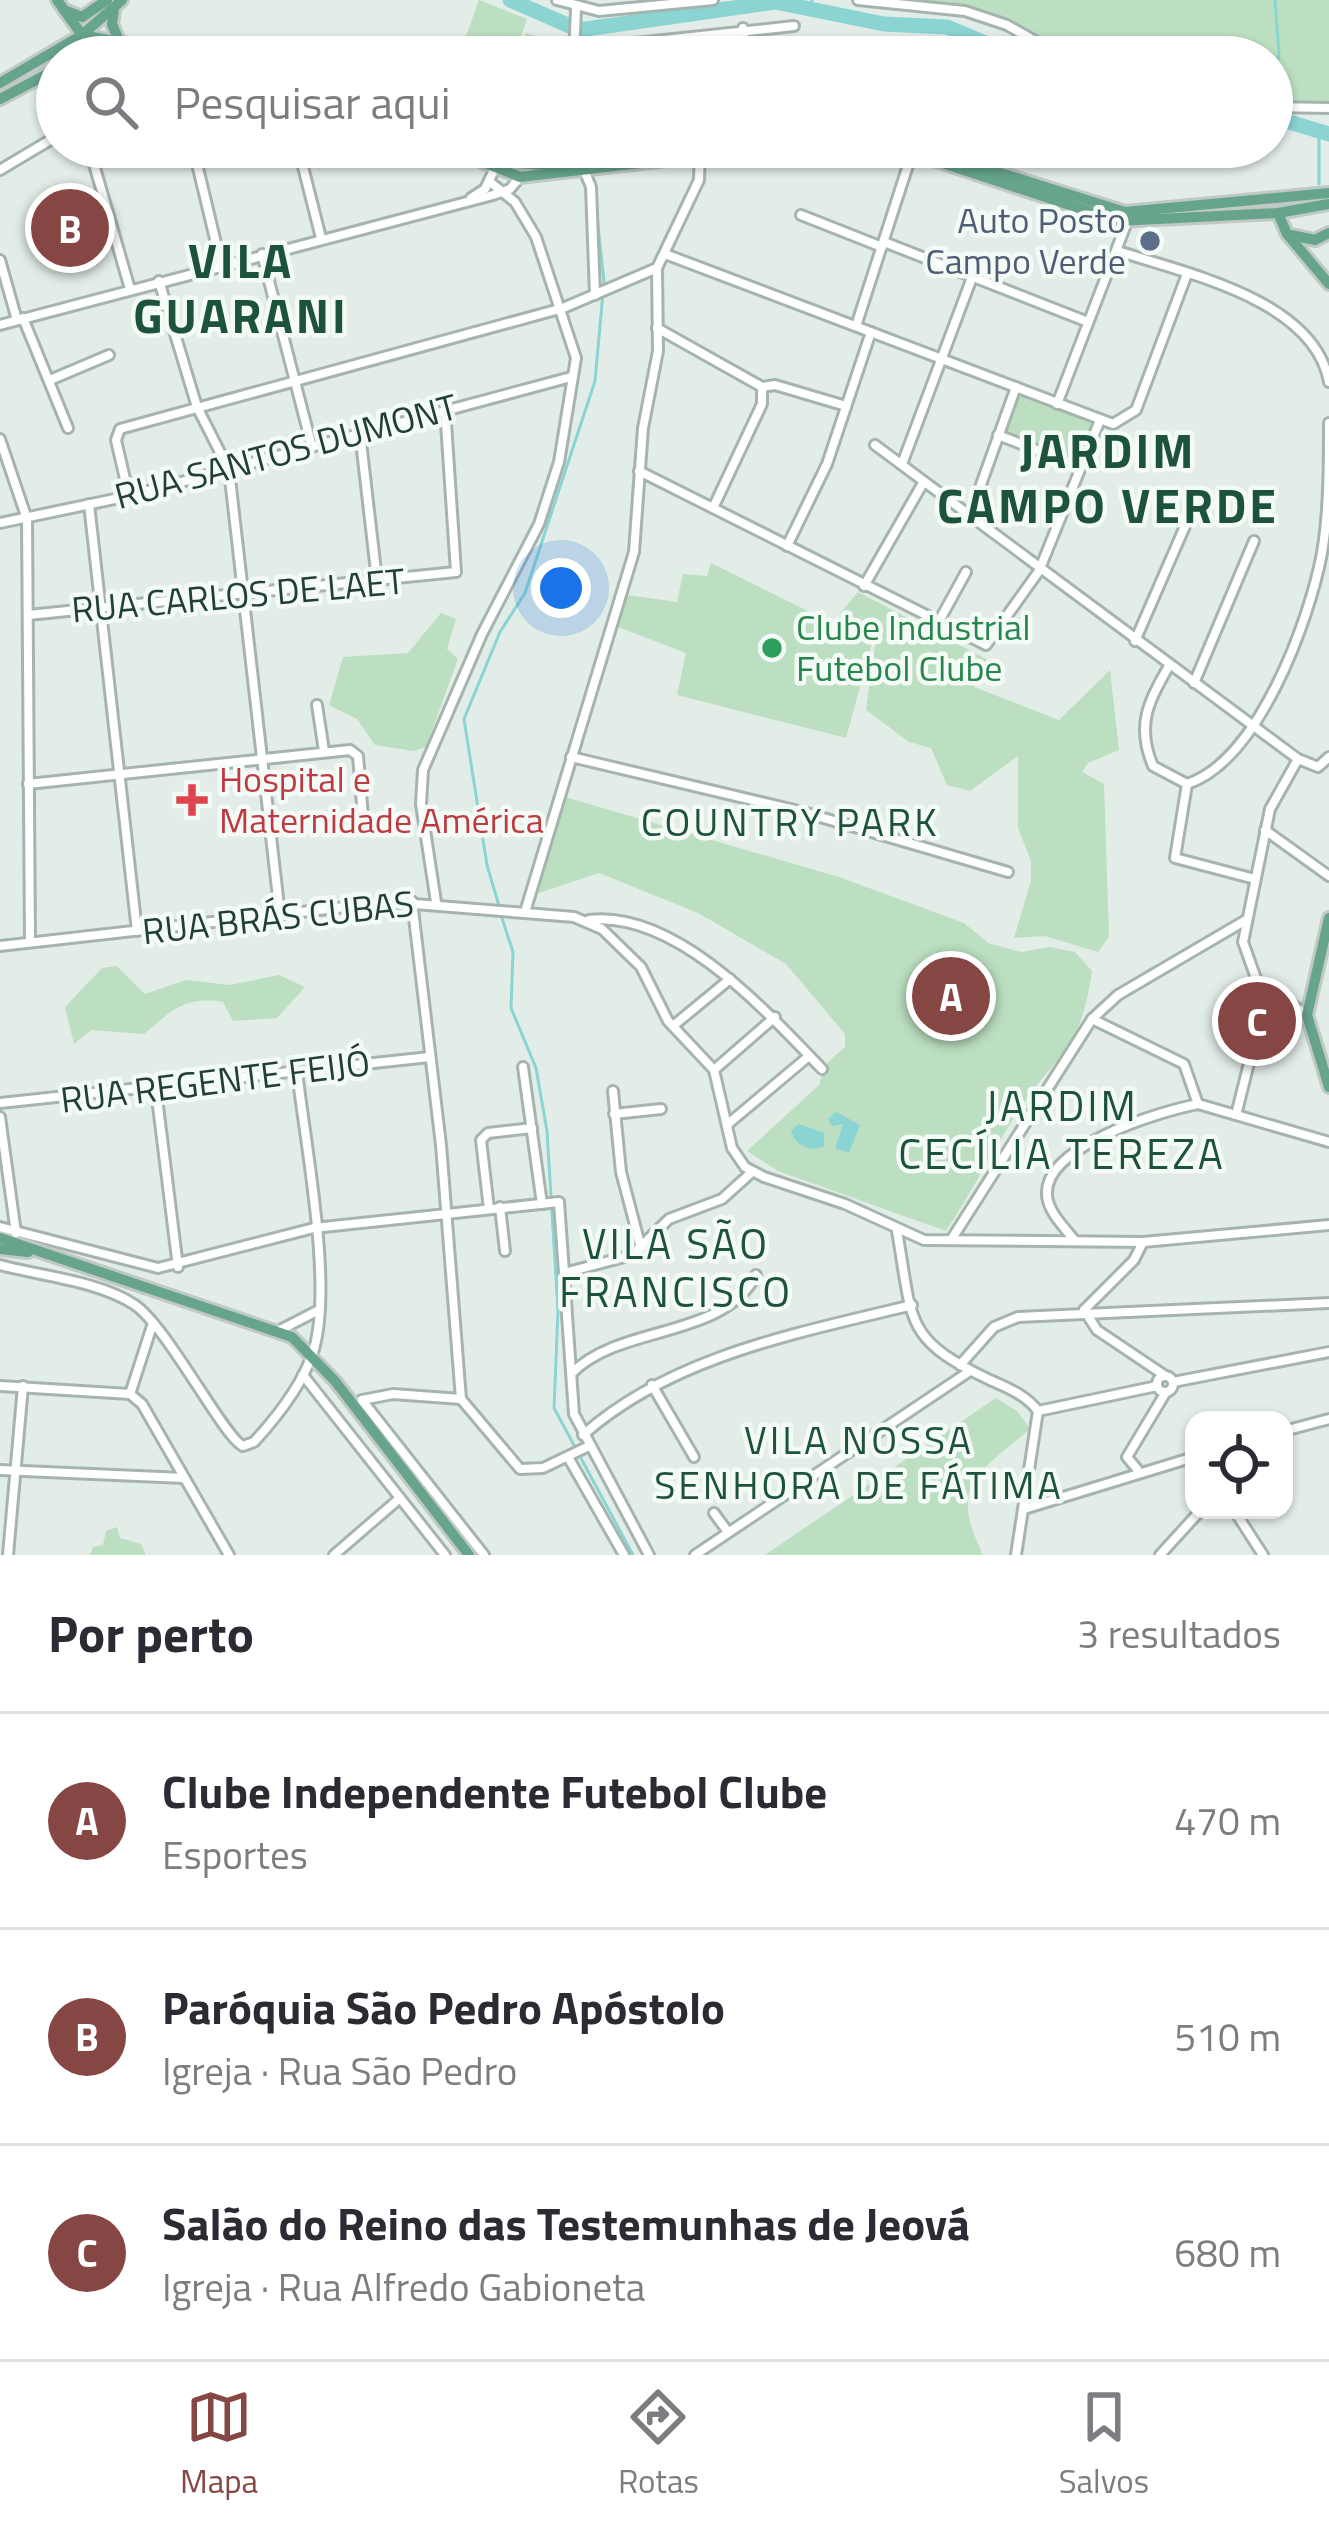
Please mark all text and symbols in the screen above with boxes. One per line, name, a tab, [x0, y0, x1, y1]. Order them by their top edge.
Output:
search box	[36, 36, 1293, 168]
text: Pesquisar aqui	[174, 68, 450, 136]
icon: search	[78, 69, 144, 135]
pin: B	[31, 183, 109, 273]
place label: Auto Posto Campo Verde	[925, 192, 1126, 288]
district label: VILA GUARANI	[133, 224, 349, 352]
marker: Auto Posto Campo Verde	[1137, 228, 1163, 254]
street label: RUA SANTOS DUMONT	[109, 378, 463, 523]
district label: JARDIM CAMPO VERDE	[937, 414, 1279, 542]
street label: RUA CARLOS DE LAET	[69, 553, 407, 636]
your location	[531, 558, 591, 618]
place label: Clube Industrial Futebol Clube	[796, 599, 1030, 695]
marker: Clube Industrial Futebol Clube	[759, 635, 785, 661]
place label: Hospital e Maternidade América	[219, 751, 544, 847]
marker: Hospital e Maternidade América	[176, 784, 208, 816]
district label: COUNTRY PARK	[641, 792, 939, 851]
street label: RUA BRÁS CUBAS	[140, 875, 416, 958]
pin: A	[912, 951, 990, 1041]
pin: C	[1218, 976, 1296, 1066]
street label: RUA REGENTE FEIJÓ	[57, 1034, 373, 1127]
district label: JARDIM CECÍLIA TEREZA	[898, 1073, 1226, 1185]
district label: VILA SÃO FRANCISCO	[559, 1211, 793, 1323]
district label: VILA NOSSA SENHORA DE FÁTIMA	[654, 1410, 1064, 1514]
map controls	[1185, 1411, 1293, 1519]
button: locate	[1185, 1411, 1293, 1519]
text: Por perto	[48, 1594, 254, 1672]
text: 3 resultados	[1077, 1604, 1281, 1663]
text: Clube Independente Futebol Clube	[162, 1757, 827, 1825]
text: A	[75, 1791, 99, 1850]
text: 470 m	[1174, 1791, 1281, 1850]
text: Esportes	[162, 1825, 308, 1884]
text: Paróquia São Pedro Apóstolo	[162, 1973, 725, 2041]
text: B	[75, 2007, 99, 2066]
text: 510 m	[1174, 2007, 1281, 2066]
text: Igreja · Rua São Pedro	[162, 2041, 517, 2100]
text: Salão do Reino das Testemunhas de Jeová	[162, 2189, 970, 2257]
text: C	[76, 2223, 98, 2282]
text: 680 m	[1174, 2223, 1281, 2282]
text: Igreja · Rua Alfredo Gabioneta	[162, 2257, 645, 2316]
tab: Mapa	[180, 2384, 258, 2506]
tab: Rotas	[618, 2384, 699, 2506]
tab: Salvos	[1059, 2384, 1149, 2506]

